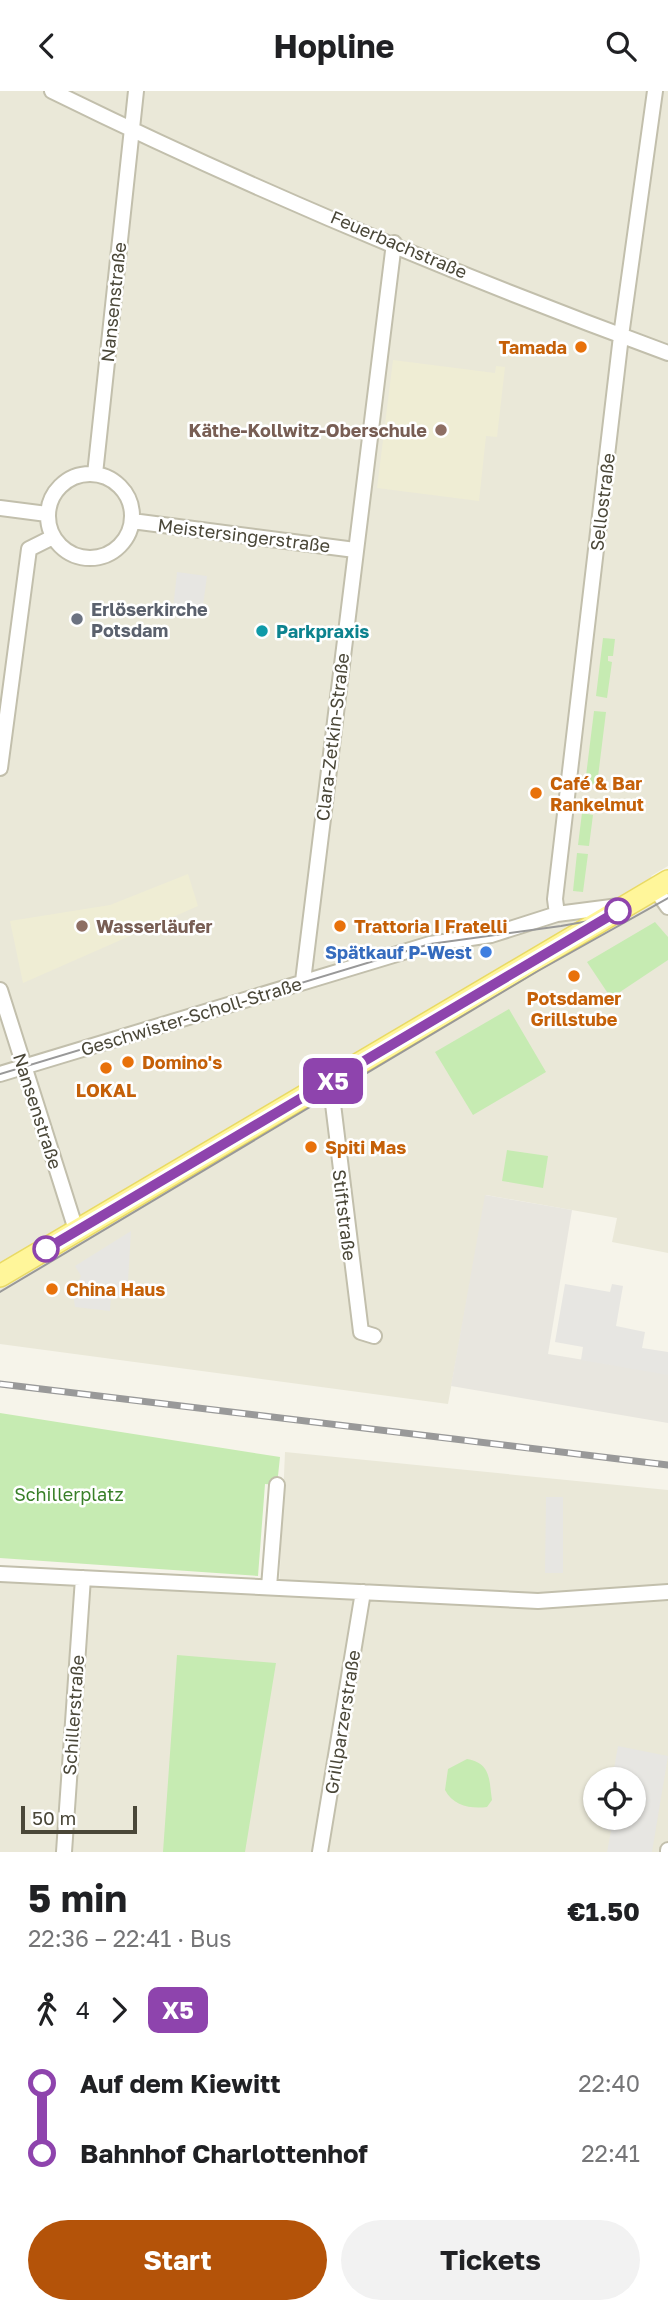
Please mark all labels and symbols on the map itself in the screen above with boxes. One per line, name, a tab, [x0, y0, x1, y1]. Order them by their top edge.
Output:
street label: Feuerbachstraße	[327, 205, 471, 283]
street label: Nansenstraße	[96, 241, 130, 363]
place label: Tamada	[499, 336, 567, 358]
marker: Tamada	[573, 339, 589, 355]
place label: Käthe-Kollwitz-Oberschule	[189, 419, 427, 441]
marker: Käthe-Kollwitz-Oberschule	[433, 422, 449, 438]
street label: Sellostraße	[585, 452, 619, 552]
street label: Meistersingerstraße	[157, 514, 331, 556]
place label: Erlöserkirche Potsdam	[91, 598, 208, 641]
marker: Erlöserkirche Potsdam	[69, 611, 85, 627]
place label: Parkpraxis	[276, 620, 369, 642]
marker: Parkpraxis	[254, 623, 270, 639]
street label: Clara-Zetkin-Straße	[311, 652, 353, 822]
place label: Café & Bar Rankelmut	[550, 772, 644, 815]
marker: Café & Bar Rankelmut	[528, 785, 544, 801]
unlabelled marker	[605, 898, 631, 924]
place label: Wasserläufer	[96, 915, 213, 937]
place label: Trattoria I Fratelli	[354, 915, 507, 937]
marker: Wasserläufer	[74, 918, 90, 934]
marker: Trattoria I Fratelli	[332, 918, 348, 934]
place label: Spätkauf P-West	[325, 941, 472, 963]
marker: Spätkauf P-West	[478, 944, 494, 960]
marker: Potsdamer Grillstube	[566, 968, 582, 984]
street label: Geschwister-Scholl-Straße	[78, 972, 304, 1060]
place label: Potsdamer Grillstube	[527, 987, 621, 1030]
street label: Nansenstraße	[9, 1050, 67, 1172]
place label: Domino's	[142, 1051, 222, 1073]
marker: Domino's	[120, 1054, 136, 1070]
line badge: X5	[302, 1058, 364, 1104]
marker: LOKAL	[98, 1060, 114, 1076]
place label: LOKAL	[76, 1079, 136, 1101]
place label: Spiti Mas	[325, 1136, 406, 1158]
marker: Spiti Mas	[303, 1139, 319, 1155]
street label: Stiftstraße	[328, 1168, 362, 1262]
unlabelled marker	[33, 1236, 59, 1262]
place label: China Haus	[66, 1278, 165, 1300]
marker: China Haus	[44, 1281, 60, 1297]
park label: Schillerplatz	[14, 1483, 124, 1505]
street label: Grillparzerstraße	[320, 1648, 364, 1796]
street label: Schillerstraße	[58, 1654, 88, 1776]
scale bar	[21, 1803, 136, 1835]

